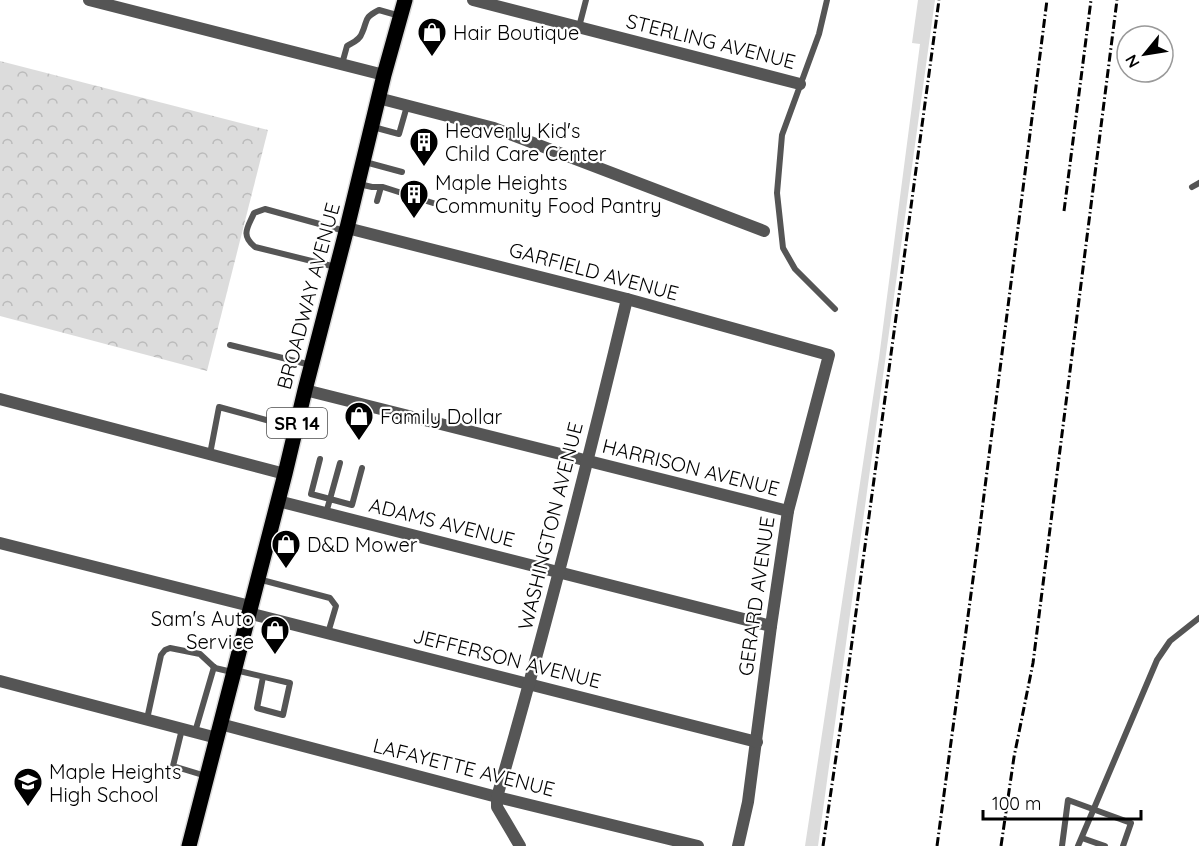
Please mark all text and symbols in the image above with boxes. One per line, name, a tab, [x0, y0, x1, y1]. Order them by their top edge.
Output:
street label: STERLING AVENUE	[624, 8, 798, 74]
shop icon: Hair Boutique	[416, 16, 448, 58]
place label: Hair Boutique	[453, 20, 579, 45]
north arrow	[1115, 24, 1175, 84]
text: N	[1120, 51, 1144, 72]
place label: Heavenly Kid's Child Care Center	[445, 118, 607, 166]
building icon: Heavenly Kid's Child Care Center	[408, 126, 440, 168]
place label: Maple Heights Community Food Pantry	[435, 170, 662, 218]
building icon: Maple Heights Community Food Pantry	[398, 178, 430, 220]
street label: BROADWAY AVENUE	[271, 200, 345, 392]
street label: GARFIELD AVENUE	[507, 236, 681, 306]
shop icon: Family Dollar	[343, 400, 375, 442]
place label: Family Dollar	[380, 404, 503, 429]
road number: SR 14	[267, 408, 327, 438]
street label: WASHINGTON AVENUE	[512, 419, 588, 633]
street label: HARRISON AVENUE	[600, 433, 782, 501]
street label: ADAMS AVENUE	[367, 492, 517, 552]
street label: GERARD AVENUE	[732, 515, 780, 677]
shop icon: D&D Mower	[270, 528, 302, 570]
place label: D&D Mower	[307, 532, 418, 557]
place label: Sam's Auto Service	[151, 606, 254, 654]
shop icon: Sam's Auto Service	[259, 614, 291, 656]
street label: JEFFERSON AVENUE	[410, 623, 604, 693]
street label: LAFAYETTE AVENUE	[371, 732, 557, 802]
place label: Maple Heights High School	[49, 759, 181, 807]
school or university icon: Maple Heights High School	[12, 766, 44, 808]
scale bar	[983, 783, 1140, 821]
text: 100 m	[992, 792, 1041, 815]

